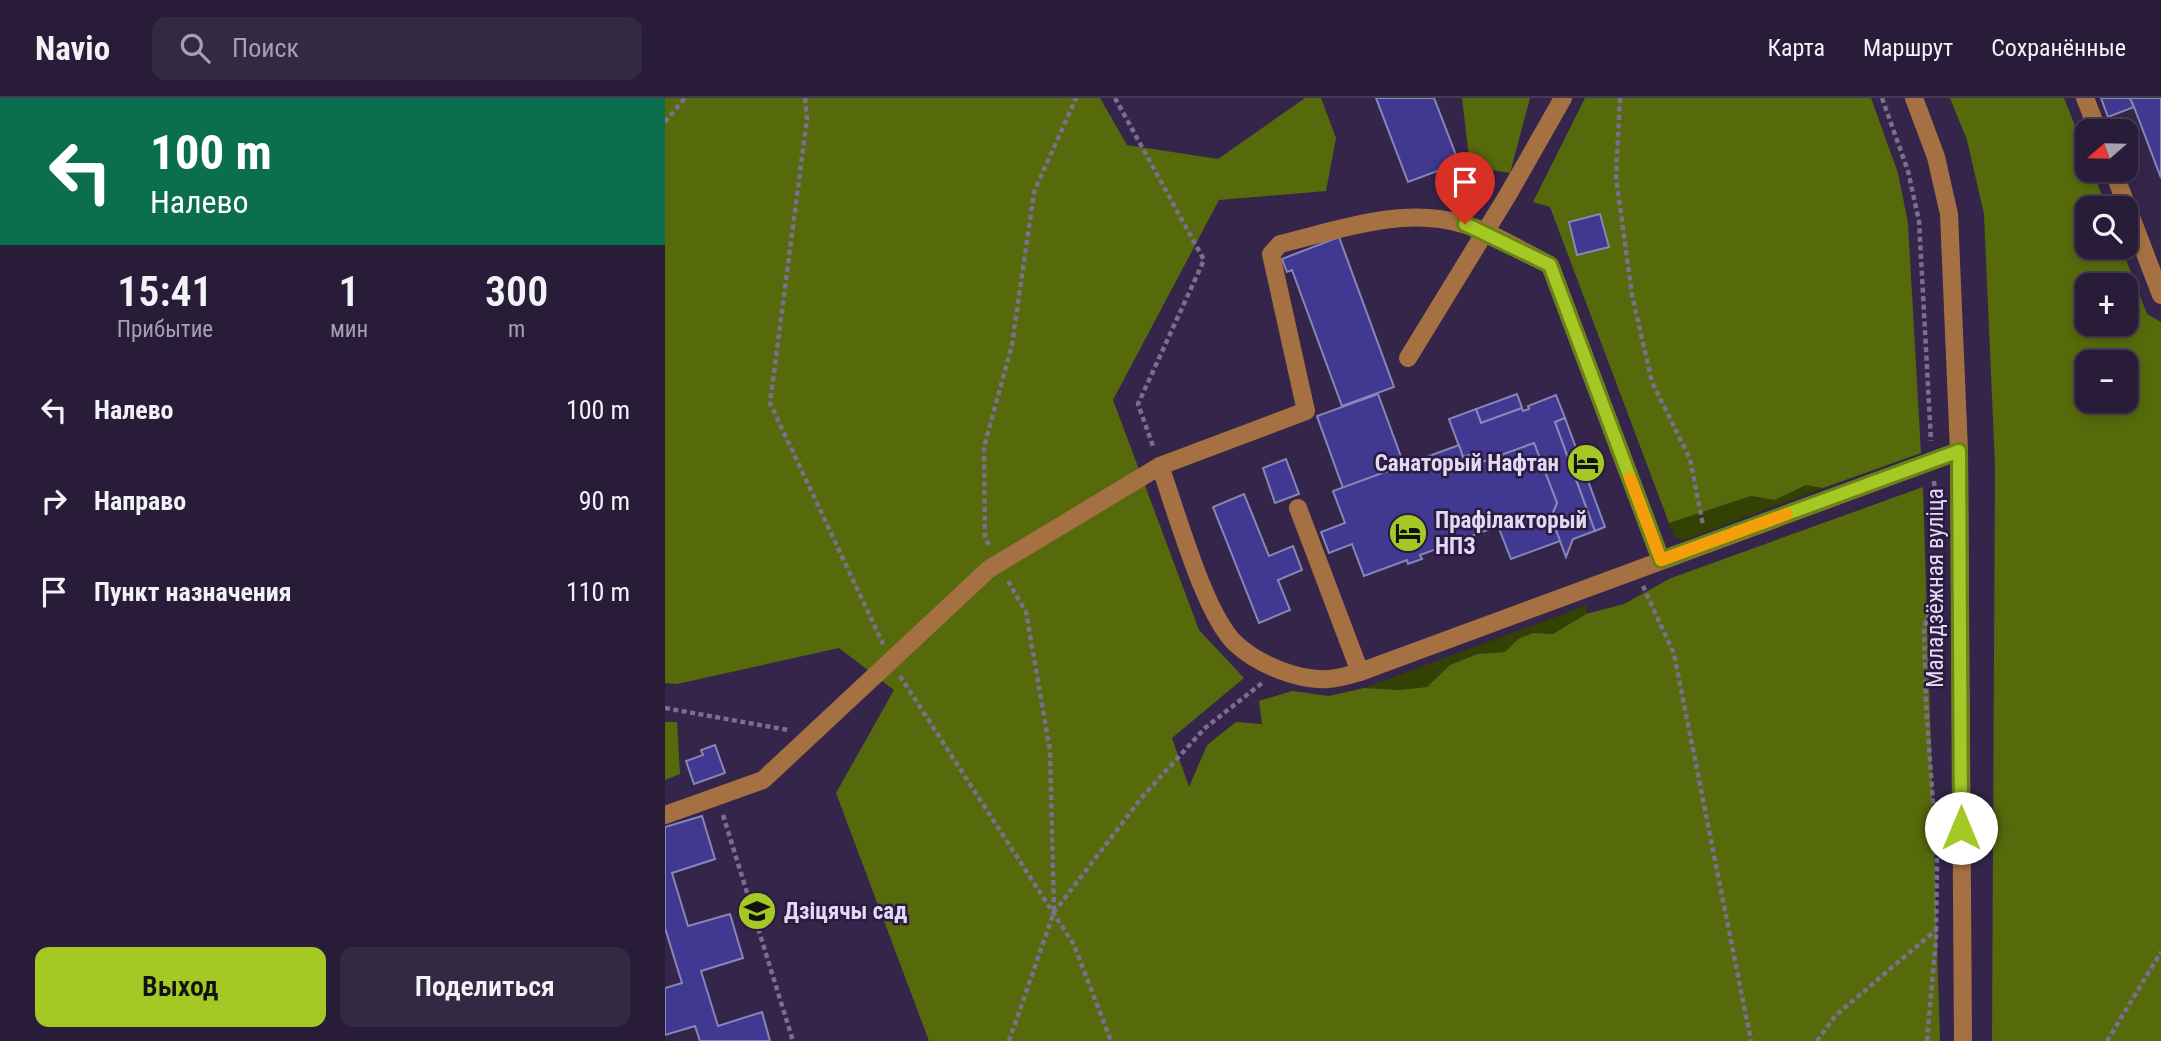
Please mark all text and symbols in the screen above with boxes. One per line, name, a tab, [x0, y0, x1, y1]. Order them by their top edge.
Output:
search box	[152, 17, 642, 80]
text: Navio	[35, 29, 110, 68]
icon: search	[176, 29, 214, 67]
text: Поиск	[232, 33, 299, 63]
text: Карта	[1768, 34, 1825, 62]
text: Маршрут	[1863, 34, 1953, 62]
text: Сохранённые	[1991, 34, 2126, 62]
north arrow	[2075, 119, 2139, 182]
map controls	[2075, 119, 2138, 413]
text: 100 m	[150, 124, 272, 181]
icon: left	[35, 126, 126, 217]
pin	[1435, 152, 1495, 224]
icon: arrive	[1446, 163, 1484, 201]
text: Налево	[150, 183, 249, 221]
button: search	[2075, 196, 2138, 259]
text: 15:41	[117, 267, 213, 316]
text: 1	[338, 267, 360, 316]
text: 300	[485, 267, 548, 316]
button: +	[2075, 273, 2138, 336]
text: Прибытие	[117, 316, 213, 343]
text: мин	[330, 316, 368, 343]
text: m	[508, 316, 525, 343]
button: −	[2075, 350, 2138, 413]
icon: left	[35, 391, 73, 429]
text: Налево	[94, 395, 174, 425]
text: 100 m	[566, 395, 630, 425]
hotel icon: Санаторый Нафтан	[1565, 442, 1607, 484]
place label: Санаторый Нафтан	[1375, 450, 1559, 477]
icon: right	[35, 482, 73, 520]
text: Направо	[94, 486, 186, 516]
text: 90 m	[579, 486, 630, 516]
street label: Маладзёжная вуліца	[1922, 488, 1949, 688]
place label: Прафілакторый НПЗ	[1435, 507, 1587, 560]
hotel icon: Прафілакторый НПЗ	[1387, 512, 1429, 554]
icon: arrive	[35, 573, 73, 611]
text: Пункт назначения	[94, 577, 292, 607]
text: 110 m	[566, 577, 630, 607]
position arrow	[1924, 791, 1998, 865]
school or university icon: Дзіцячы сад	[736, 890, 778, 932]
place label: Дзіцячы сад	[784, 898, 907, 925]
button: Выход	[35, 947, 326, 1027]
button: Поделиться	[340, 947, 630, 1027]

